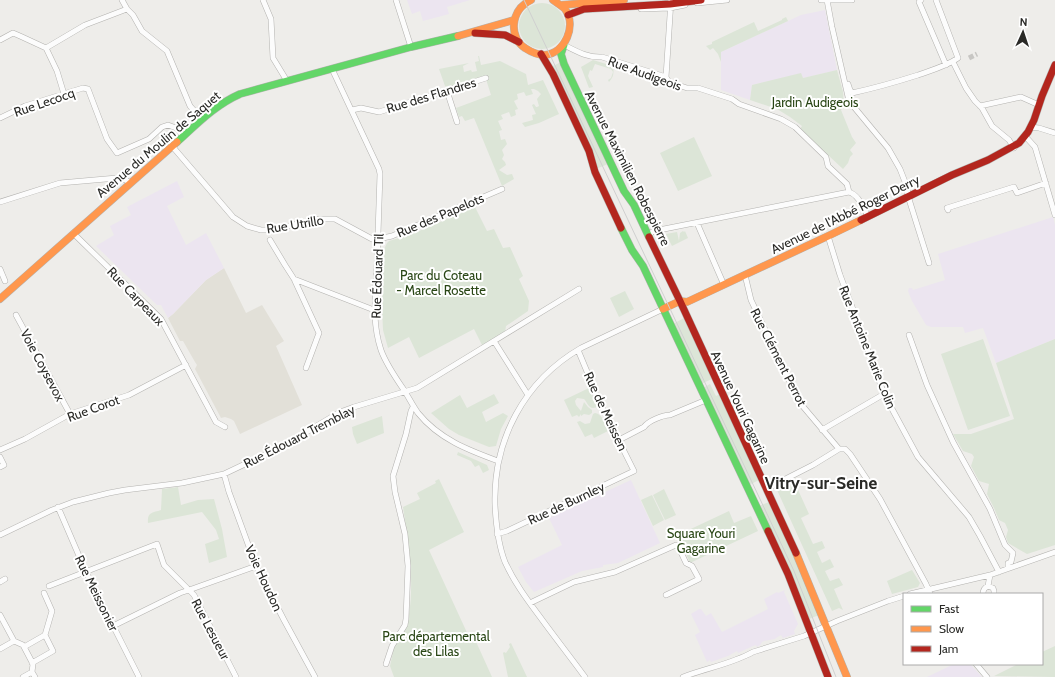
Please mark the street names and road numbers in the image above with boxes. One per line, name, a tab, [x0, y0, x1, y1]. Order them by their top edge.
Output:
street label: Rue Audigeois	[606, 52, 685, 94]
street label: Rue des Flandres	[384, 74, 478, 116]
street label: Rue Lecocq	[12, 84, 76, 120]
street label: Avenue du Moulin de Saquet	[93, 87, 224, 201]
street label: Avenue Maximilien Robespierre	[582, 88, 674, 249]
street label: Avenue de l'Abbé Roger Derry	[768, 171, 922, 257]
street label: Rue des Papelots	[394, 189, 487, 241]
street label: Rue Utrillo	[265, 212, 325, 236]
street label: Rue Édouard Til	[367, 233, 386, 319]
street label: Rue Carpeaux	[104, 263, 169, 329]
street label: Rue Antoine Marie Colin	[836, 283, 900, 411]
street label: Rue Clément Perrot	[747, 305, 811, 409]
street label: Voie Coysevox	[17, 326, 69, 405]
street label: Avenue Youri Gagarine	[708, 348, 774, 466]
street label: Rue de Meissen	[581, 369, 631, 453]
street label: Rue Corot	[65, 391, 122, 425]
street label: Rue Édouard Tremblay	[240, 400, 358, 471]
street label: Rue de Burnley	[525, 478, 607, 528]
street label: Voie Houdon	[242, 542, 286, 614]
street label: Rue Meissonier	[72, 552, 123, 634]
street label: Rue Lesueur	[188, 596, 234, 663]

